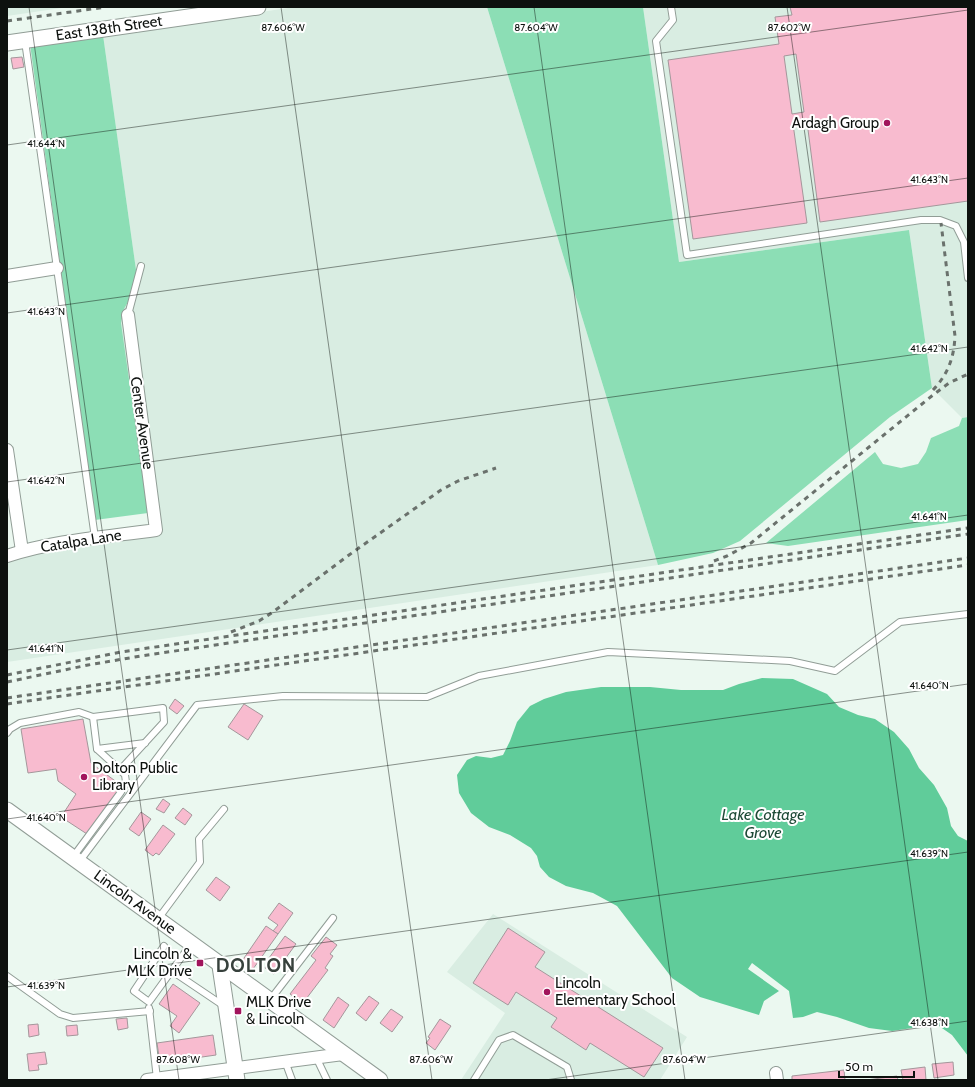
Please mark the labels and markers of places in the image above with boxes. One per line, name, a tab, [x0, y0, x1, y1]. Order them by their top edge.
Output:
place label: Ardagh Group	[792, 114, 879, 132]
marker: Ardagh Group	[882, 118, 892, 128]
place label: Dolton Public Library	[92, 759, 178, 794]
marker: Dolton Public Library	[79, 772, 89, 782]
place label: Lincoln & MLK Drive	[127, 945, 192, 980]
marker: Lincoln & MLK Drive	[195, 958, 205, 968]
place label: Lincoln Elementary School	[555, 974, 676, 1009]
marker: Lincoln Elementary School	[542, 987, 552, 997]
place label: MLK Drive & Lincoln	[246, 993, 311, 1028]
marker: MLK Drive & Lincoln	[233, 1006, 243, 1016]

